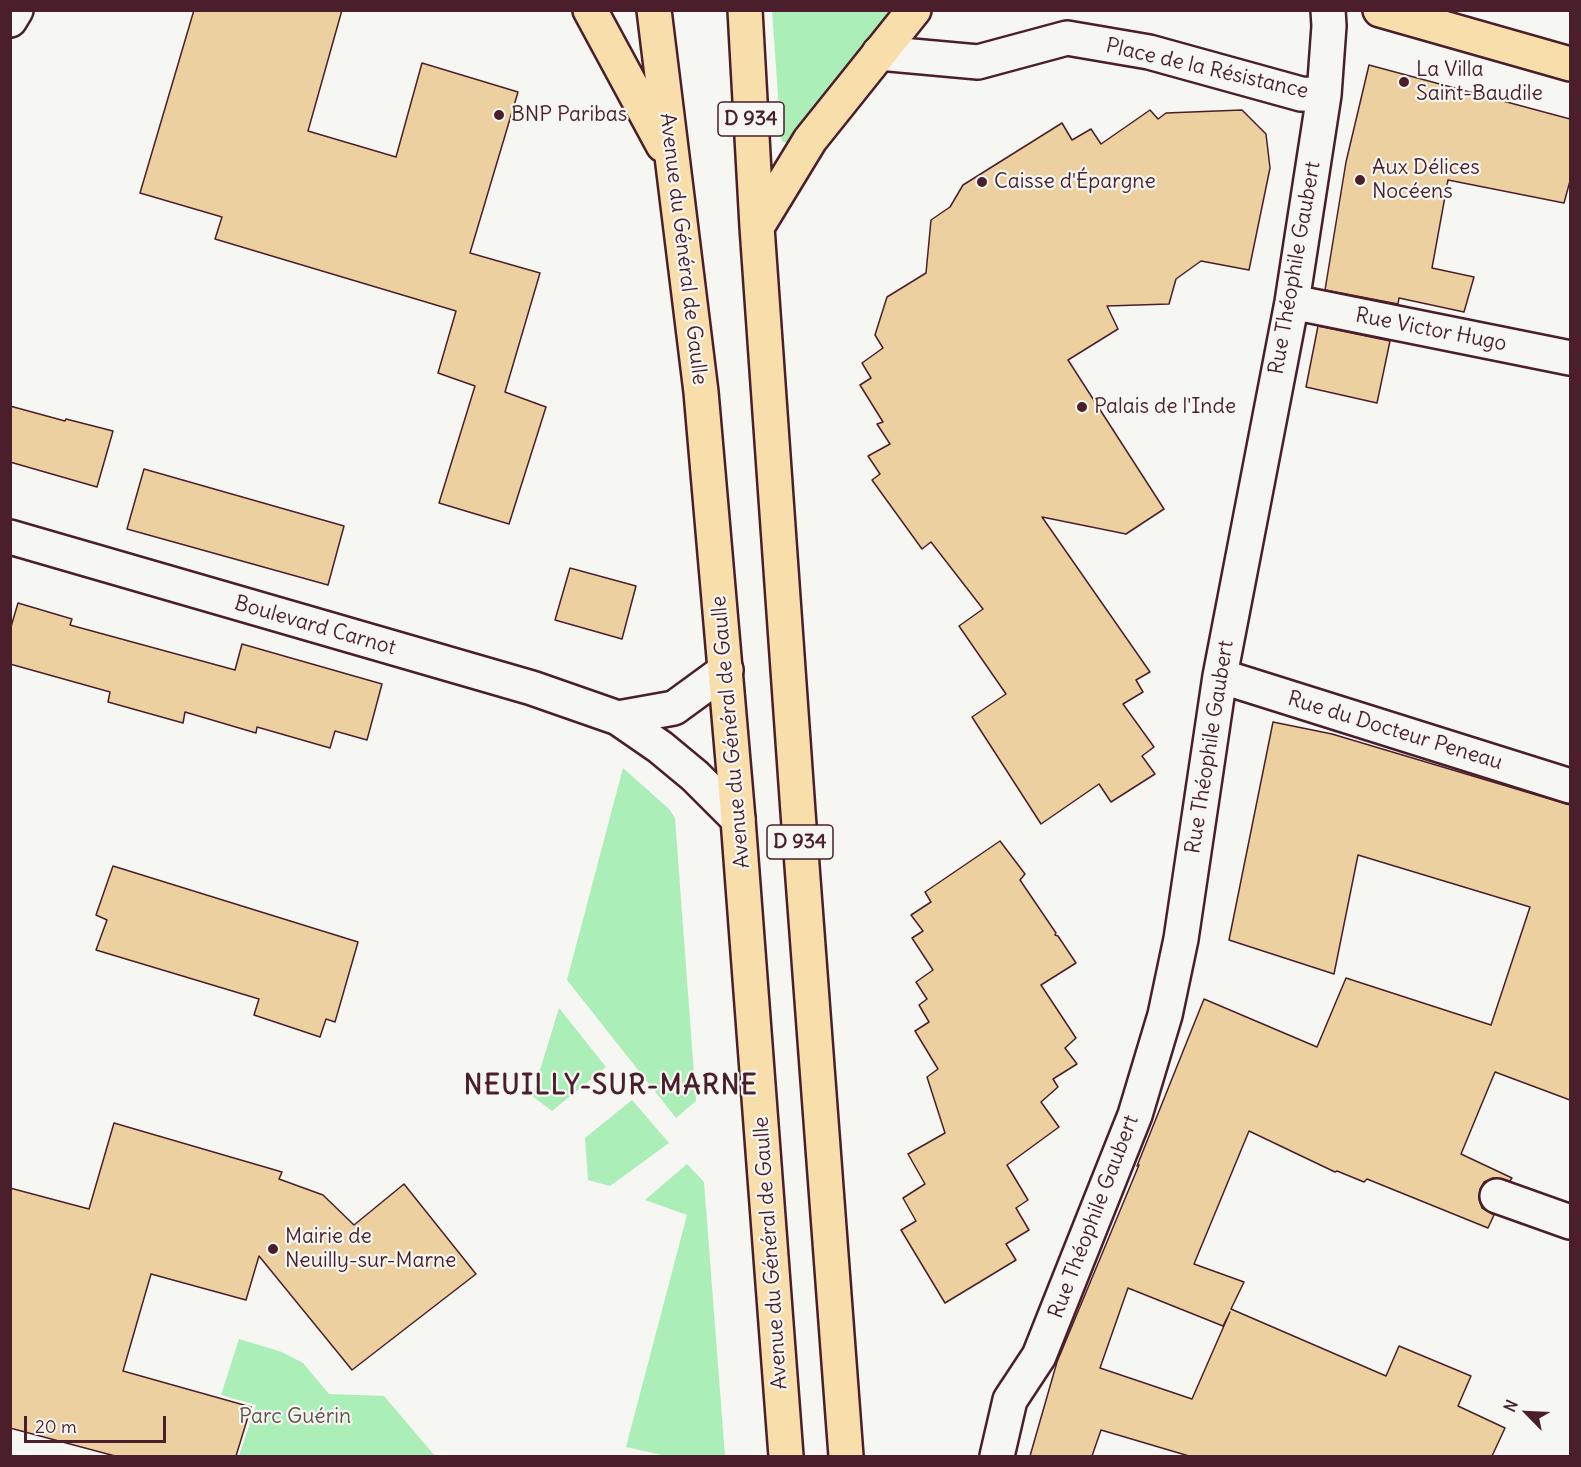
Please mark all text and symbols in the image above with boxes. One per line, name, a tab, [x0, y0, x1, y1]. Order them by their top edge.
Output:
street label: Place de la Résistance	[1103, 33, 1311, 105]
place label: La Villa Saint-Baudile	[1416, 57, 1543, 107]
marker: La Villa Saint-Baudile	[1397, 75, 1411, 89]
place label: BNP Paribas	[511, 102, 627, 128]
road number: D 934	[718, 102, 784, 136]
marker: BNP Paribas	[492, 108, 506, 122]
street label: Avenue du Général de Gaulle	[654, 112, 712, 386]
place label: Aux Délices Nocéens	[1372, 155, 1480, 205]
street label: Rue Théophile Gaubert	[1264, 160, 1326, 376]
place label: Caisse d'Épargne	[994, 169, 1156, 195]
marker: Aux Délices Nocéens	[1353, 173, 1367, 187]
marker: Caisse d'Épargne	[975, 175, 989, 189]
street label: Rue Victor Hugo	[1353, 303, 1509, 357]
place label: Palais de l'Inde	[1094, 394, 1236, 420]
marker: Palais de l'Inde	[1075, 400, 1089, 414]
street label: Boulevard Carnot	[231, 591, 399, 661]
street label: Avenue du Général de Gaulle	[707, 595, 755, 869]
street label: Rue Théophile Gaubert	[1181, 639, 1239, 855]
street label: Rue du Docteur Peneau	[1284, 686, 1506, 776]
road number: D 934	[767, 825, 833, 859]
district label: NEUILLY-SUR-MARNE	[464, 1070, 758, 1102]
street label: Rue Théophile Gaubert	[1044, 1112, 1144, 1322]
street label: Avenue du Général de Gaulle	[749, 1116, 793, 1390]
place label: Mairie de Neuilly-sur-Marne	[285, 1224, 456, 1274]
marker: Mairie de Neuilly-sur-Marne	[266, 1242, 280, 1256]
north arrow	[1497, 1383, 1557, 1443]
text: N	[1499, 1397, 1522, 1415]
scale bar	[27, 1404, 170, 1442]
park label: Parc Guérin	[239, 1404, 351, 1430]
text: 20 m	[35, 1415, 77, 1438]

